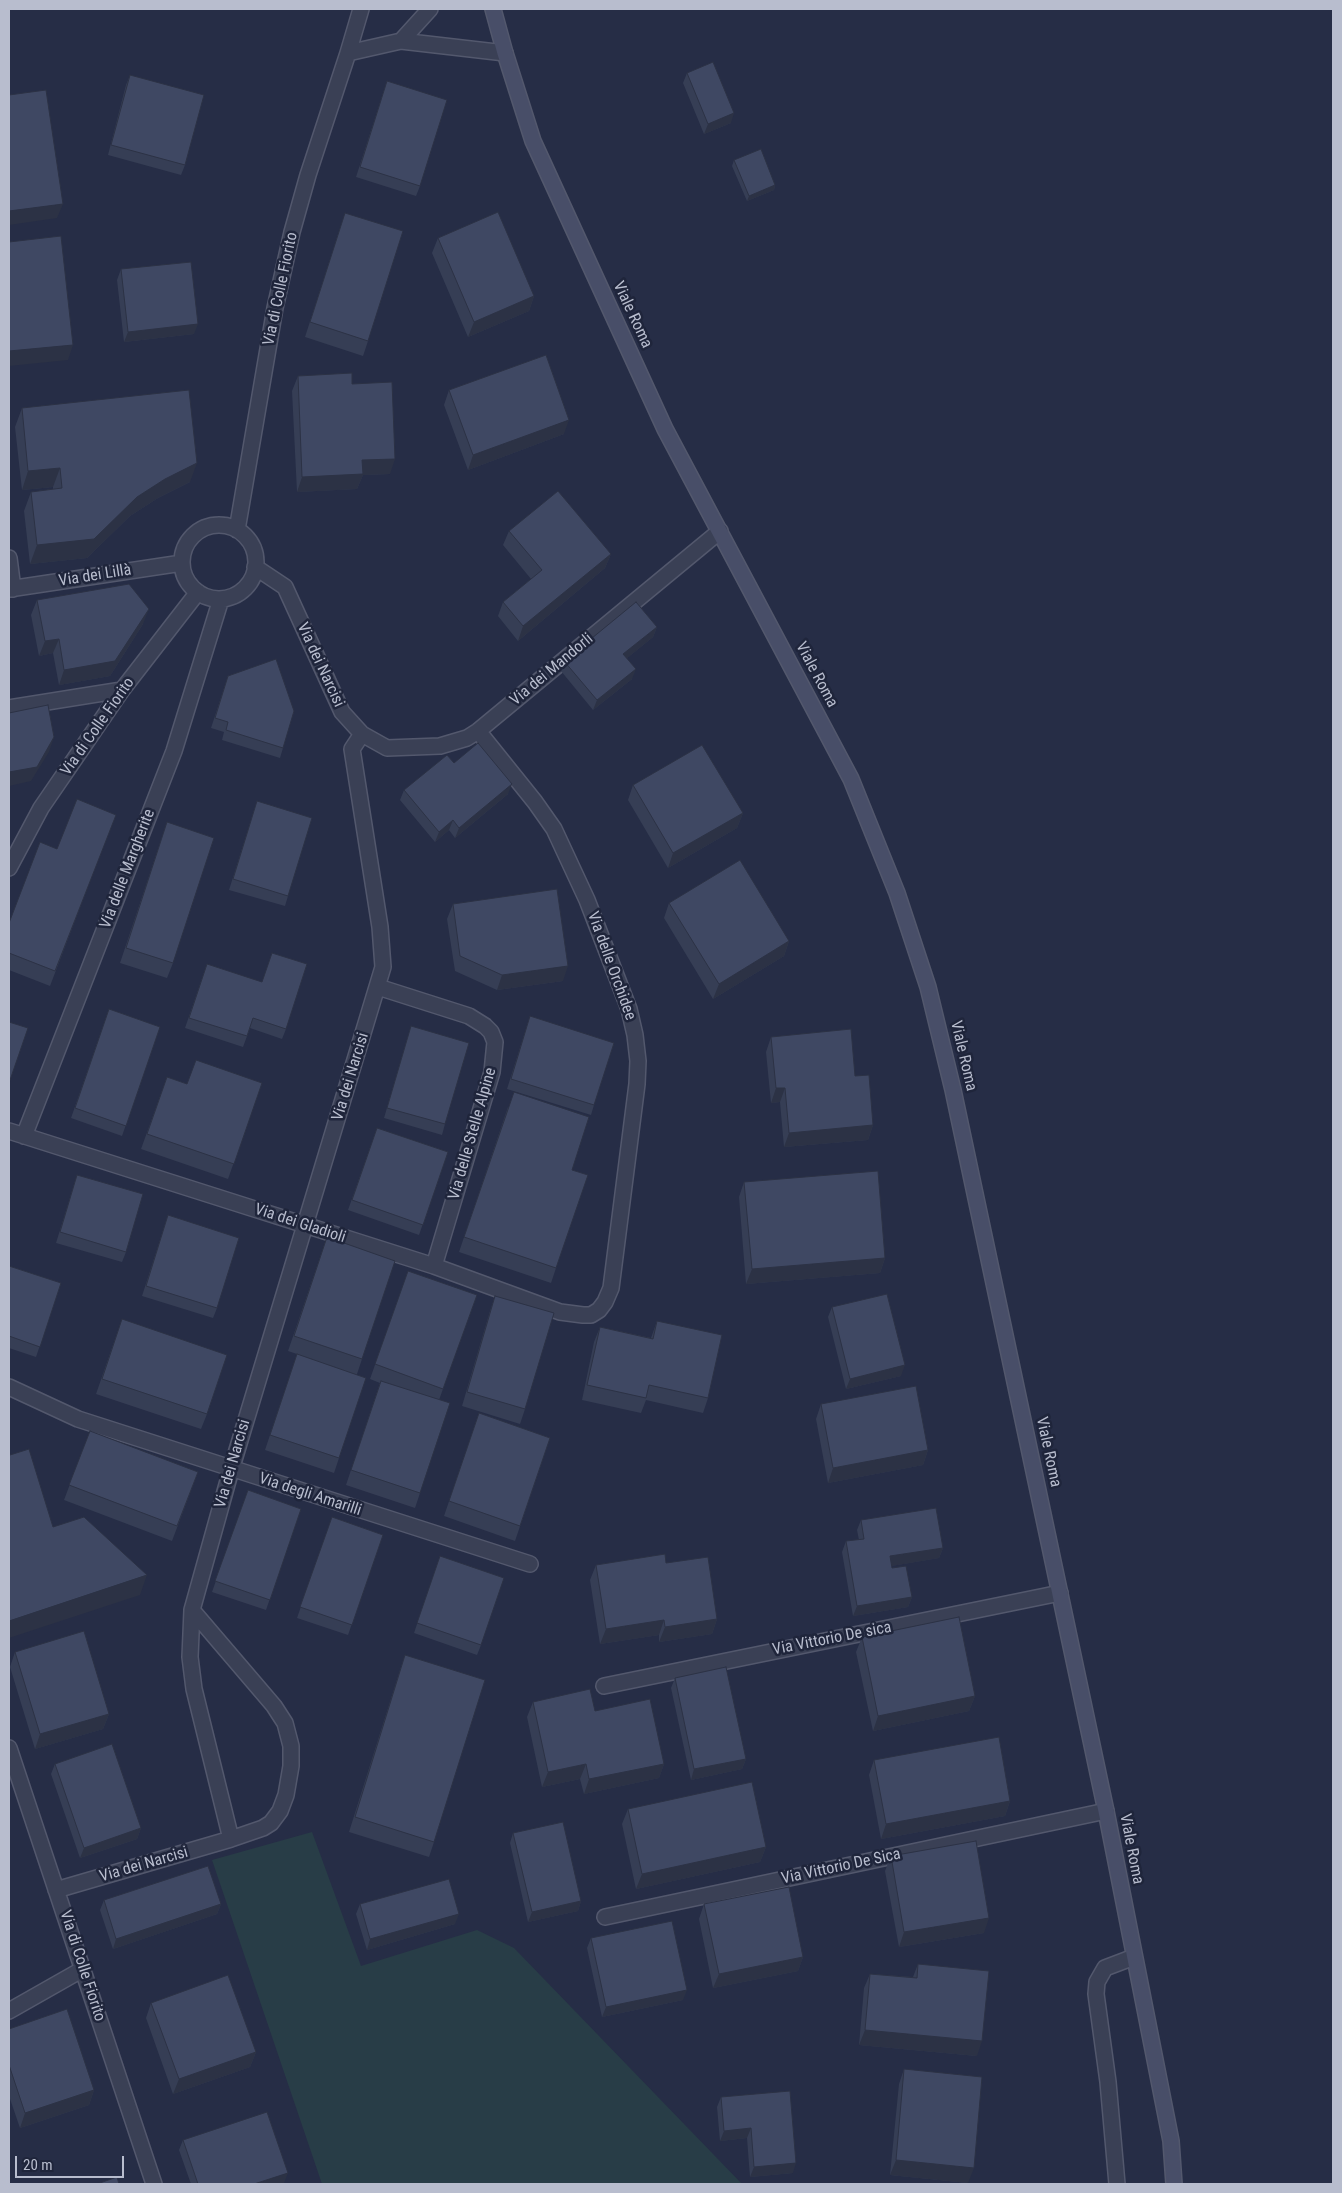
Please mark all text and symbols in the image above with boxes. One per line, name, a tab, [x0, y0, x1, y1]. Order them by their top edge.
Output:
street label: Via di Colle Fiorito	[260, 231, 302, 347]
street label: Viale Roma	[608, 279, 656, 351]
street label: Via dei Lillà	[57, 561, 133, 591]
street label: Via dei Narcisi	[292, 620, 348, 710]
street label: Via dei Mandorli	[507, 630, 597, 710]
street label: Viale Roma	[791, 639, 841, 711]
street label: Via di Colle Fiorito	[57, 674, 139, 780]
street label: Via delle Margherite	[96, 807, 160, 931]
street label: Via delle Orchidee	[582, 909, 640, 1023]
street label: Viale Roma	[946, 1019, 980, 1093]
street label: Via dei Narcisi	[329, 1031, 373, 1123]
street label: Via delle Stelle Alpine	[445, 1066, 501, 1202]
street label: Via dei Gladioli	[252, 1200, 348, 1248]
street label: Viale Roma	[1031, 1415, 1065, 1489]
street label: Via dei Narcisi	[211, 1418, 255, 1510]
street label: Via degli Amarilli	[256, 1469, 364, 1521]
street label: Via Vittorio De sica	[771, 1618, 893, 1660]
street label: Viale Roma	[1115, 1812, 1147, 1886]
street label: Via dei Narcisi	[98, 1843, 190, 1887]
street label: Via Vittorio De Sica	[780, 1845, 902, 1889]
street label: Via di Colle Fiorito	[55, 1908, 109, 2024]
scale bar	[18, 2146, 126, 2178]
text: 20 m	[23, 2156, 53, 2174]

